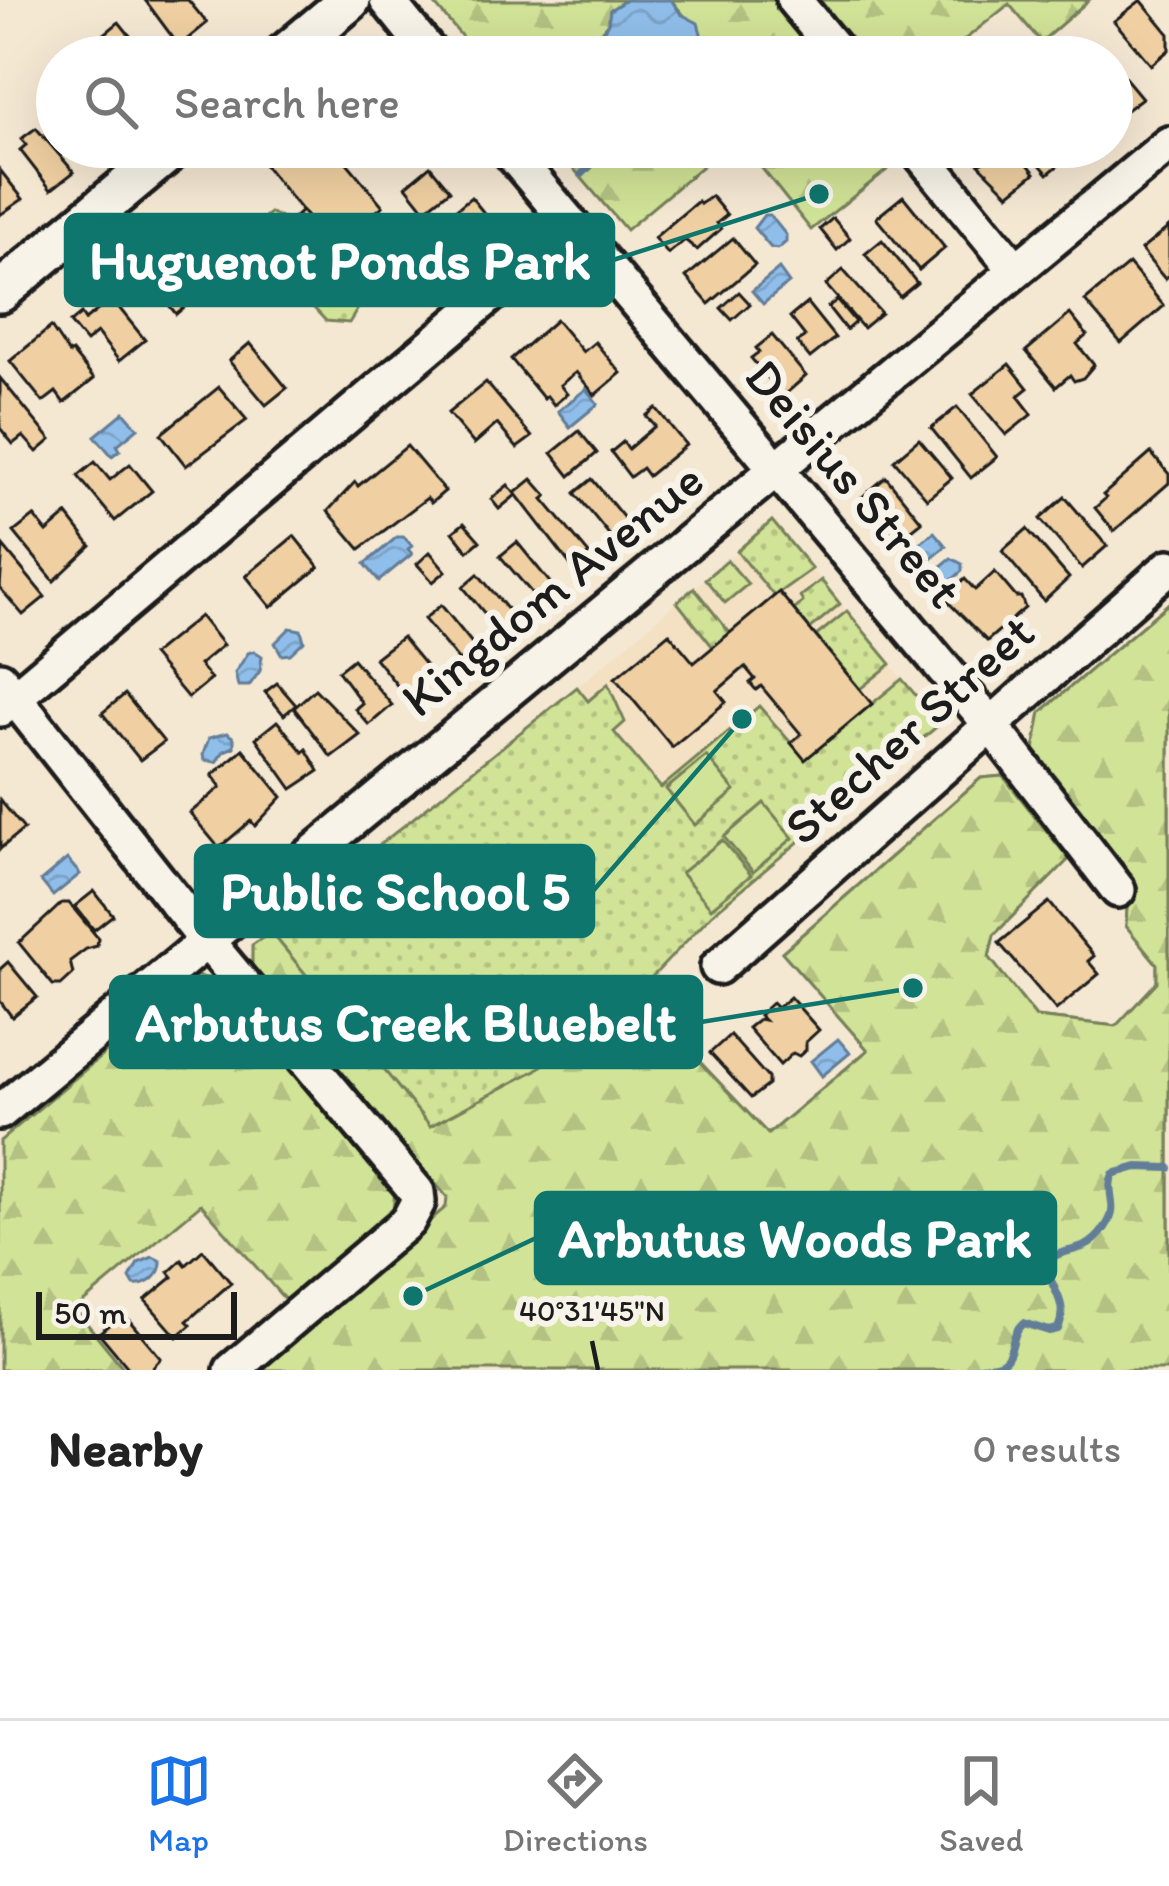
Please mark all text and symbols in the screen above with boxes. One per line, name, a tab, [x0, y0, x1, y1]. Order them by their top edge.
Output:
search box	[36, 36, 1133, 168]
icon: search	[78, 69, 144, 135]
text: Search here	[174, 75, 400, 129]
callout: Huguenot Ponds Park	[66, 215, 613, 305]
text: Huguenot Ponds Park	[89, 228, 591, 293]
street label: Deisius Street	[733, 347, 975, 619]
street label: Kingdom Avenue	[389, 449, 715, 729]
street label: Stecher Street	[772, 601, 1046, 857]
callout: Public School 5	[196, 846, 593, 936]
text: Public School 5	[220, 859, 570, 924]
callout: Arbutus Creek Bluebelt	[111, 977, 701, 1067]
text: Arbutus Creek Bluebelt	[135, 990, 677, 1055]
callout: Arbutus Woods Park	[536, 1193, 1055, 1283]
text: Arbutus Woods Park	[559, 1206, 1031, 1271]
scale bar	[36, 1286, 237, 1339]
text: 40°31'45"N	[519, 1292, 665, 1329]
text: 50 m	[54, 1293, 127, 1332]
text: Nearby	[48, 1418, 203, 1479]
text: 0 results	[972, 1425, 1121, 1472]
tab: Map	[146, 1748, 212, 1859]
tab: Directions	[503, 1748, 648, 1859]
tab: Saved	[939, 1748, 1023, 1859]

